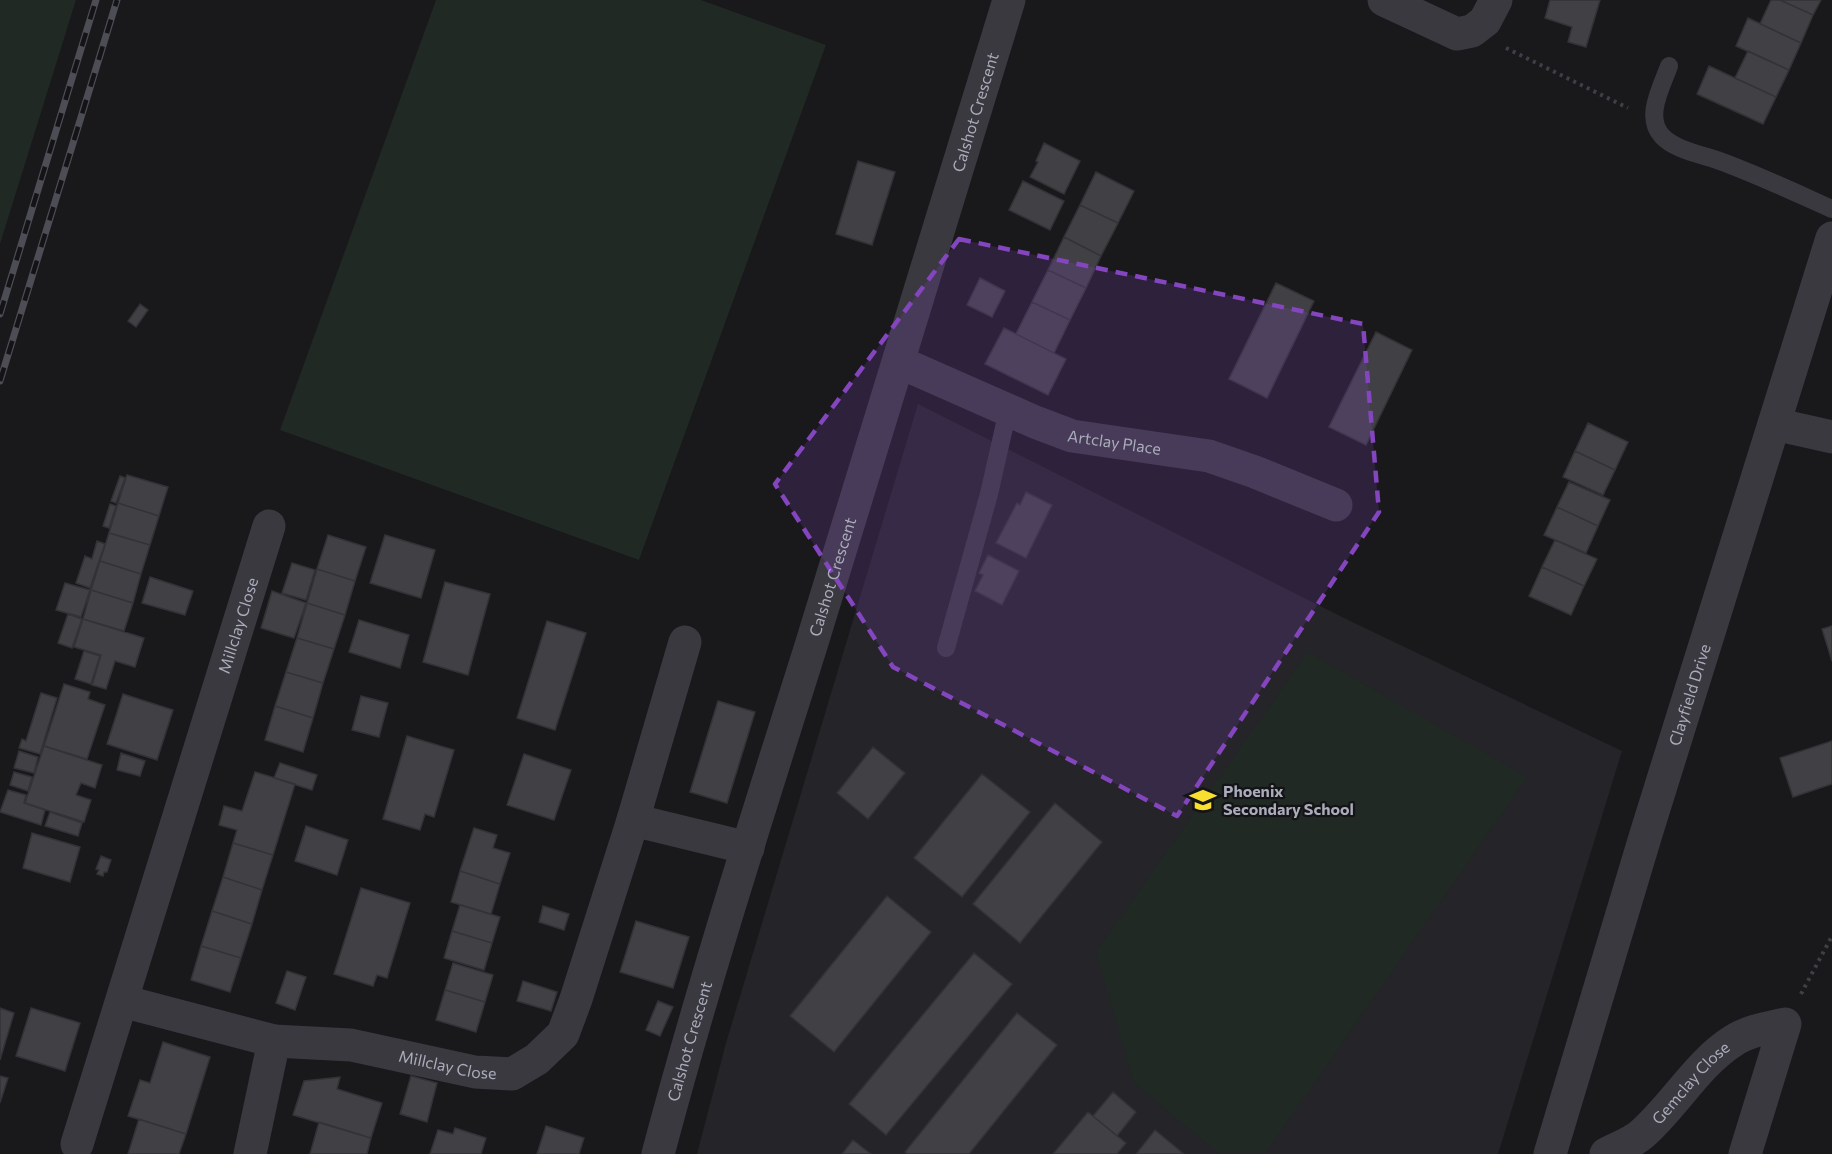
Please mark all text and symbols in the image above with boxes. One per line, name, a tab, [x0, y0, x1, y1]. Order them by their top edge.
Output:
street label: Calshot Crescent	[948, 50, 1002, 174]
street label: Artclay Place	[1066, 425, 1162, 458]
street label: Calshot Crescent	[804, 514, 859, 639]
street label: Millclay Close	[214, 575, 261, 676]
street label: Clayfield Drive	[1664, 641, 1714, 748]
place label: Phoenix Secondary School	[1223, 781, 1354, 818]
school or university icon: Phoenix Secondary School	[1188, 785, 1218, 815]
street label: Calshot Crescent	[663, 979, 715, 1103]
street label: Gemclay Close	[1647, 1037, 1733, 1128]
street label: Millclay Close	[397, 1046, 497, 1082]

